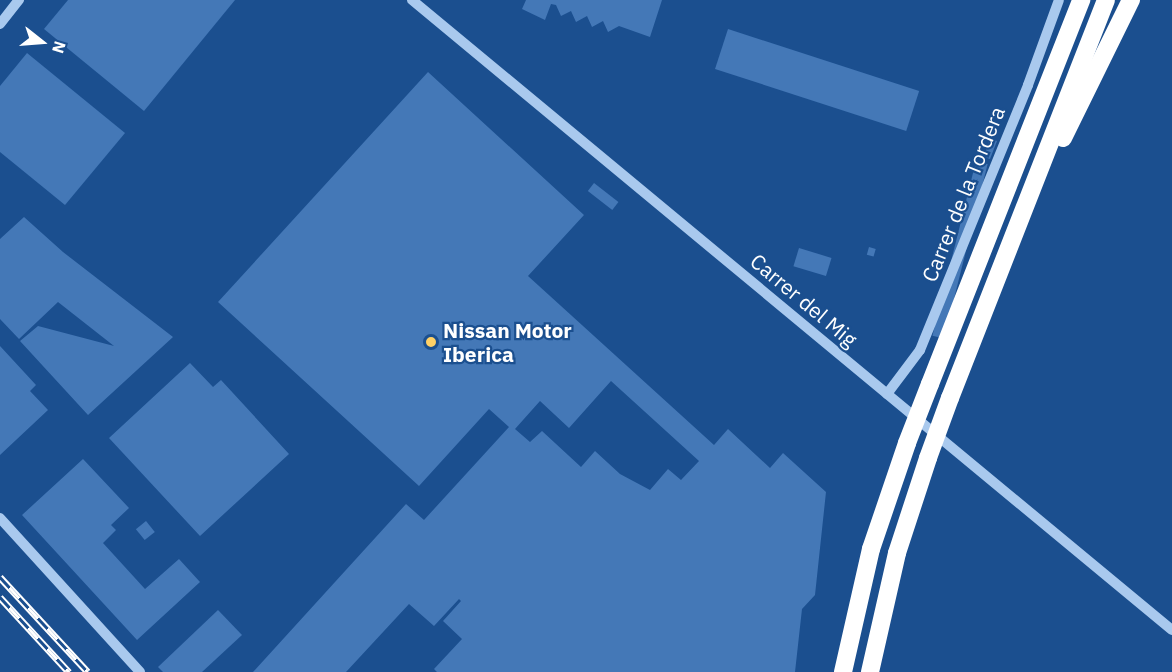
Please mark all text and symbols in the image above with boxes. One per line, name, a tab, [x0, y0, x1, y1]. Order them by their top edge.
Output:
north arrow	[12, 12, 72, 72]
text: N	[48, 39, 70, 56]
street label: Carrer de la Tordera	[916, 103, 1010, 285]
street label: Carrer del Mig	[746, 248, 862, 352]
place label: Nissan Motor Iberica	[443, 317, 572, 367]
marker: Nissan Motor Iberica	[424, 335, 438, 349]

